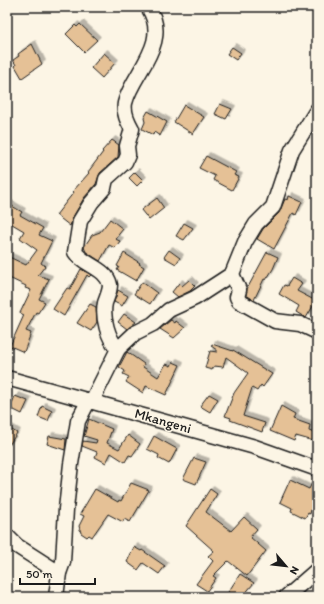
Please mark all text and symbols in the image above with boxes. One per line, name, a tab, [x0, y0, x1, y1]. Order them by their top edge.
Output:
street label: Mkangeni	[133, 405, 193, 437]
north arrow	[266, 546, 306, 586]
scale bar	[20, 560, 95, 586]
text: N	[287, 564, 302, 577]
text: 50 m	[26, 567, 52, 581]

